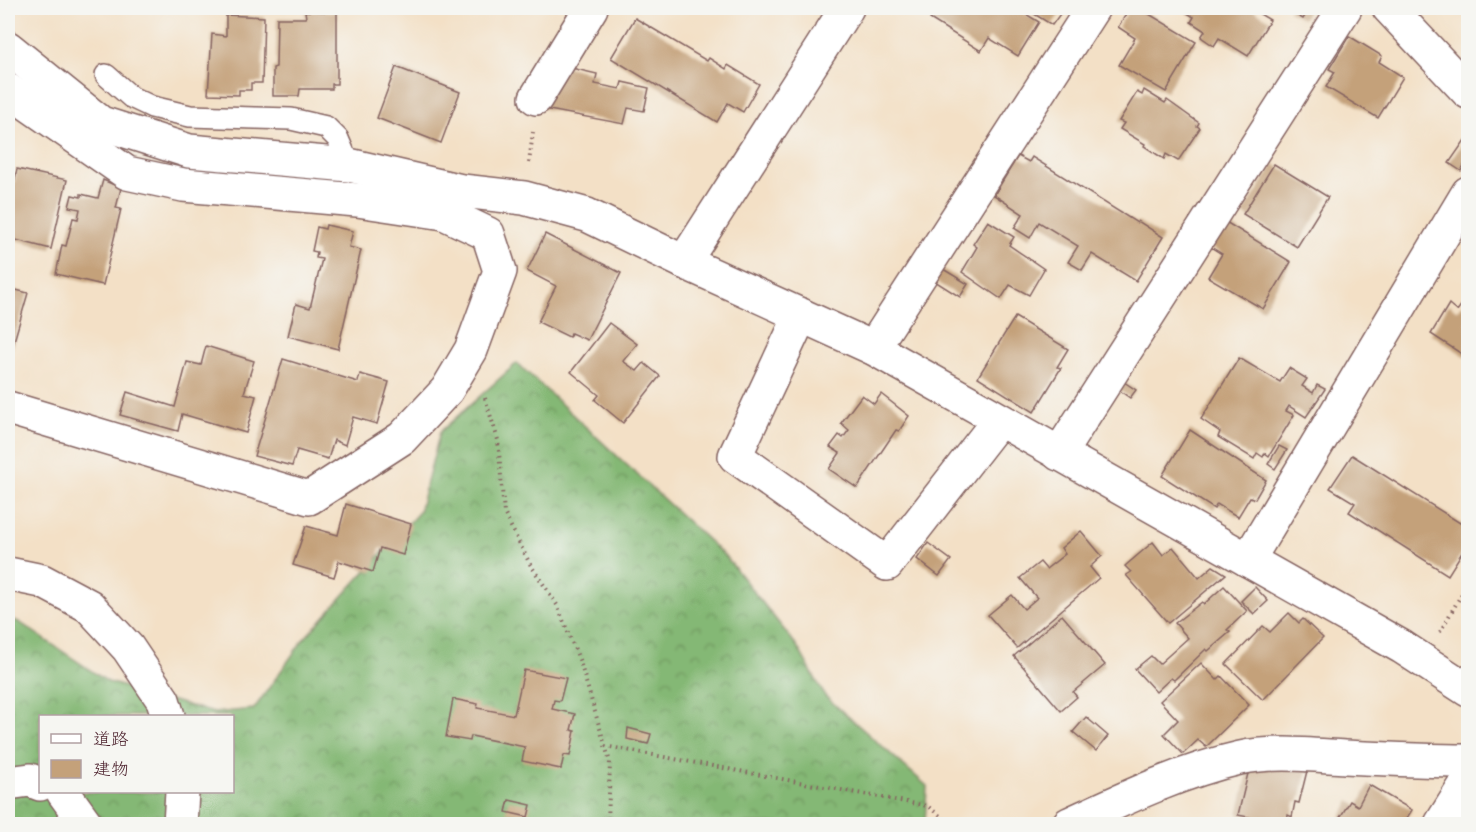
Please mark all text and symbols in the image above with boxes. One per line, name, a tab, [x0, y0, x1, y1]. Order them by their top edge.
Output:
legend	[39, 715, 234, 793]
text: 道路	[93, 726, 129, 750]
text: 建物	[93, 756, 129, 780]

